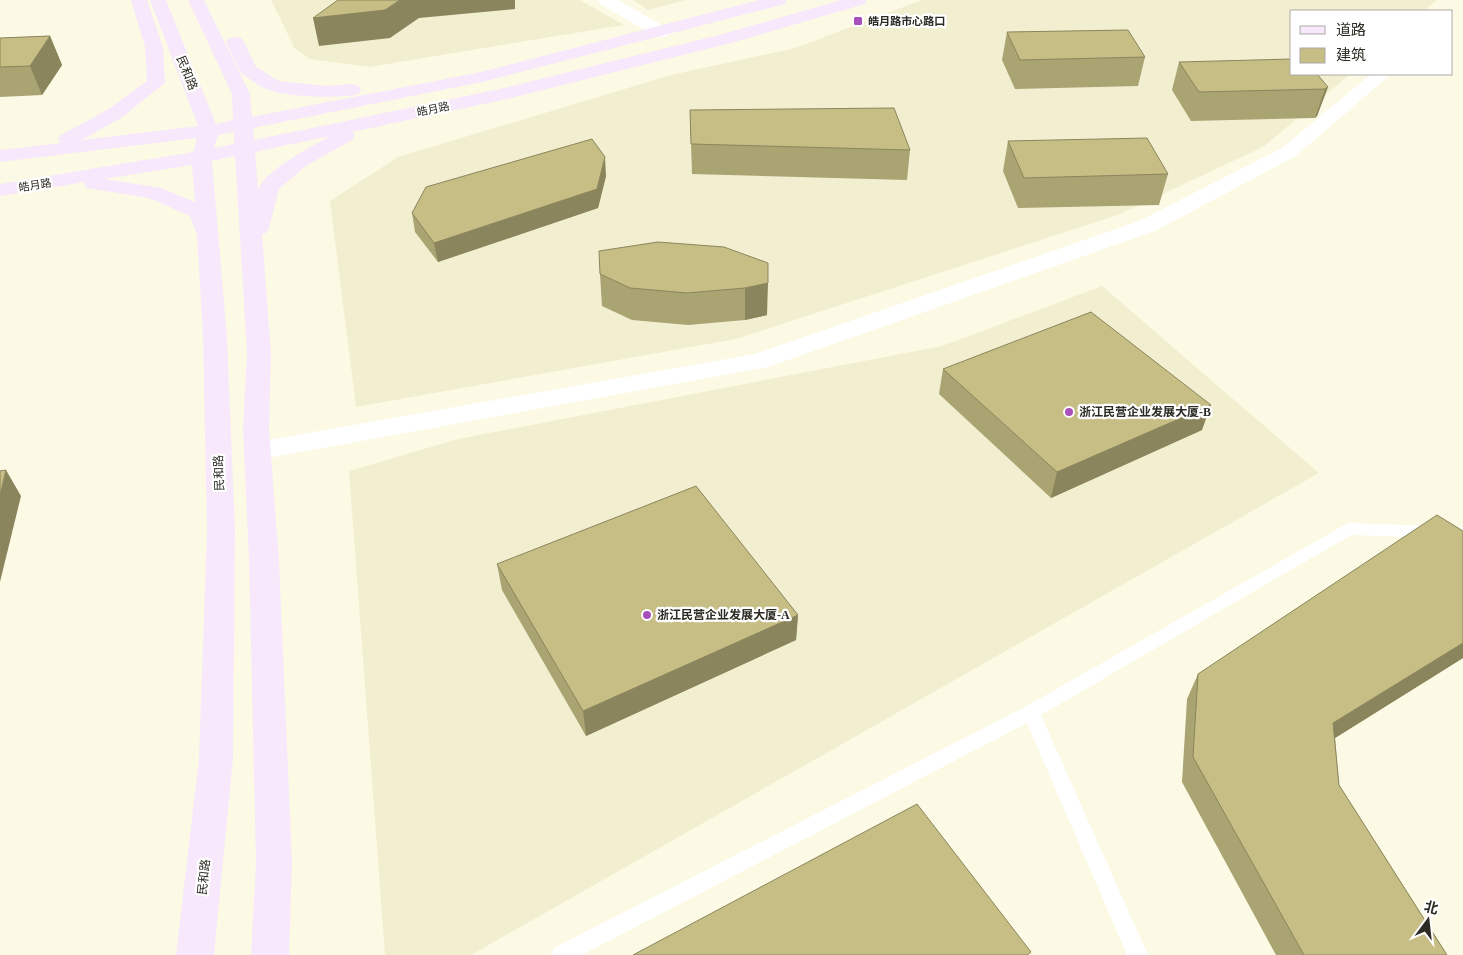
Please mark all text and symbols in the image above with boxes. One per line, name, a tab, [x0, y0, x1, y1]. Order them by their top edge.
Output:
legend	[1290, 10, 1453, 75]
marker: 皓月路市心路口	[852, 15, 864, 27]
place label: 皓月路市心路口	[868, 15, 945, 27]
text: 道路	[1336, 22, 1366, 38]
text: 建筑	[1336, 47, 1366, 63]
street label: 民和路	[174, 54, 200, 92]
street label: 皓月路	[416, 100, 450, 118]
street label: 皓月路	[18, 176, 52, 194]
place label: 浙江民营企业发展大厦-B	[1079, 405, 1211, 419]
marker: 浙江民营企业发展大厦-B	[1063, 406, 1075, 418]
street label: 民和路	[211, 455, 227, 491]
place label: 浙江民营企业发展大厦-A	[657, 608, 790, 622]
marker: 浙江民营企业发展大厦-A	[641, 609, 653, 621]
street label: 民和路	[195, 858, 213, 896]
north arrow	[1403, 895, 1453, 945]
text: 北	[1423, 899, 1440, 917]

